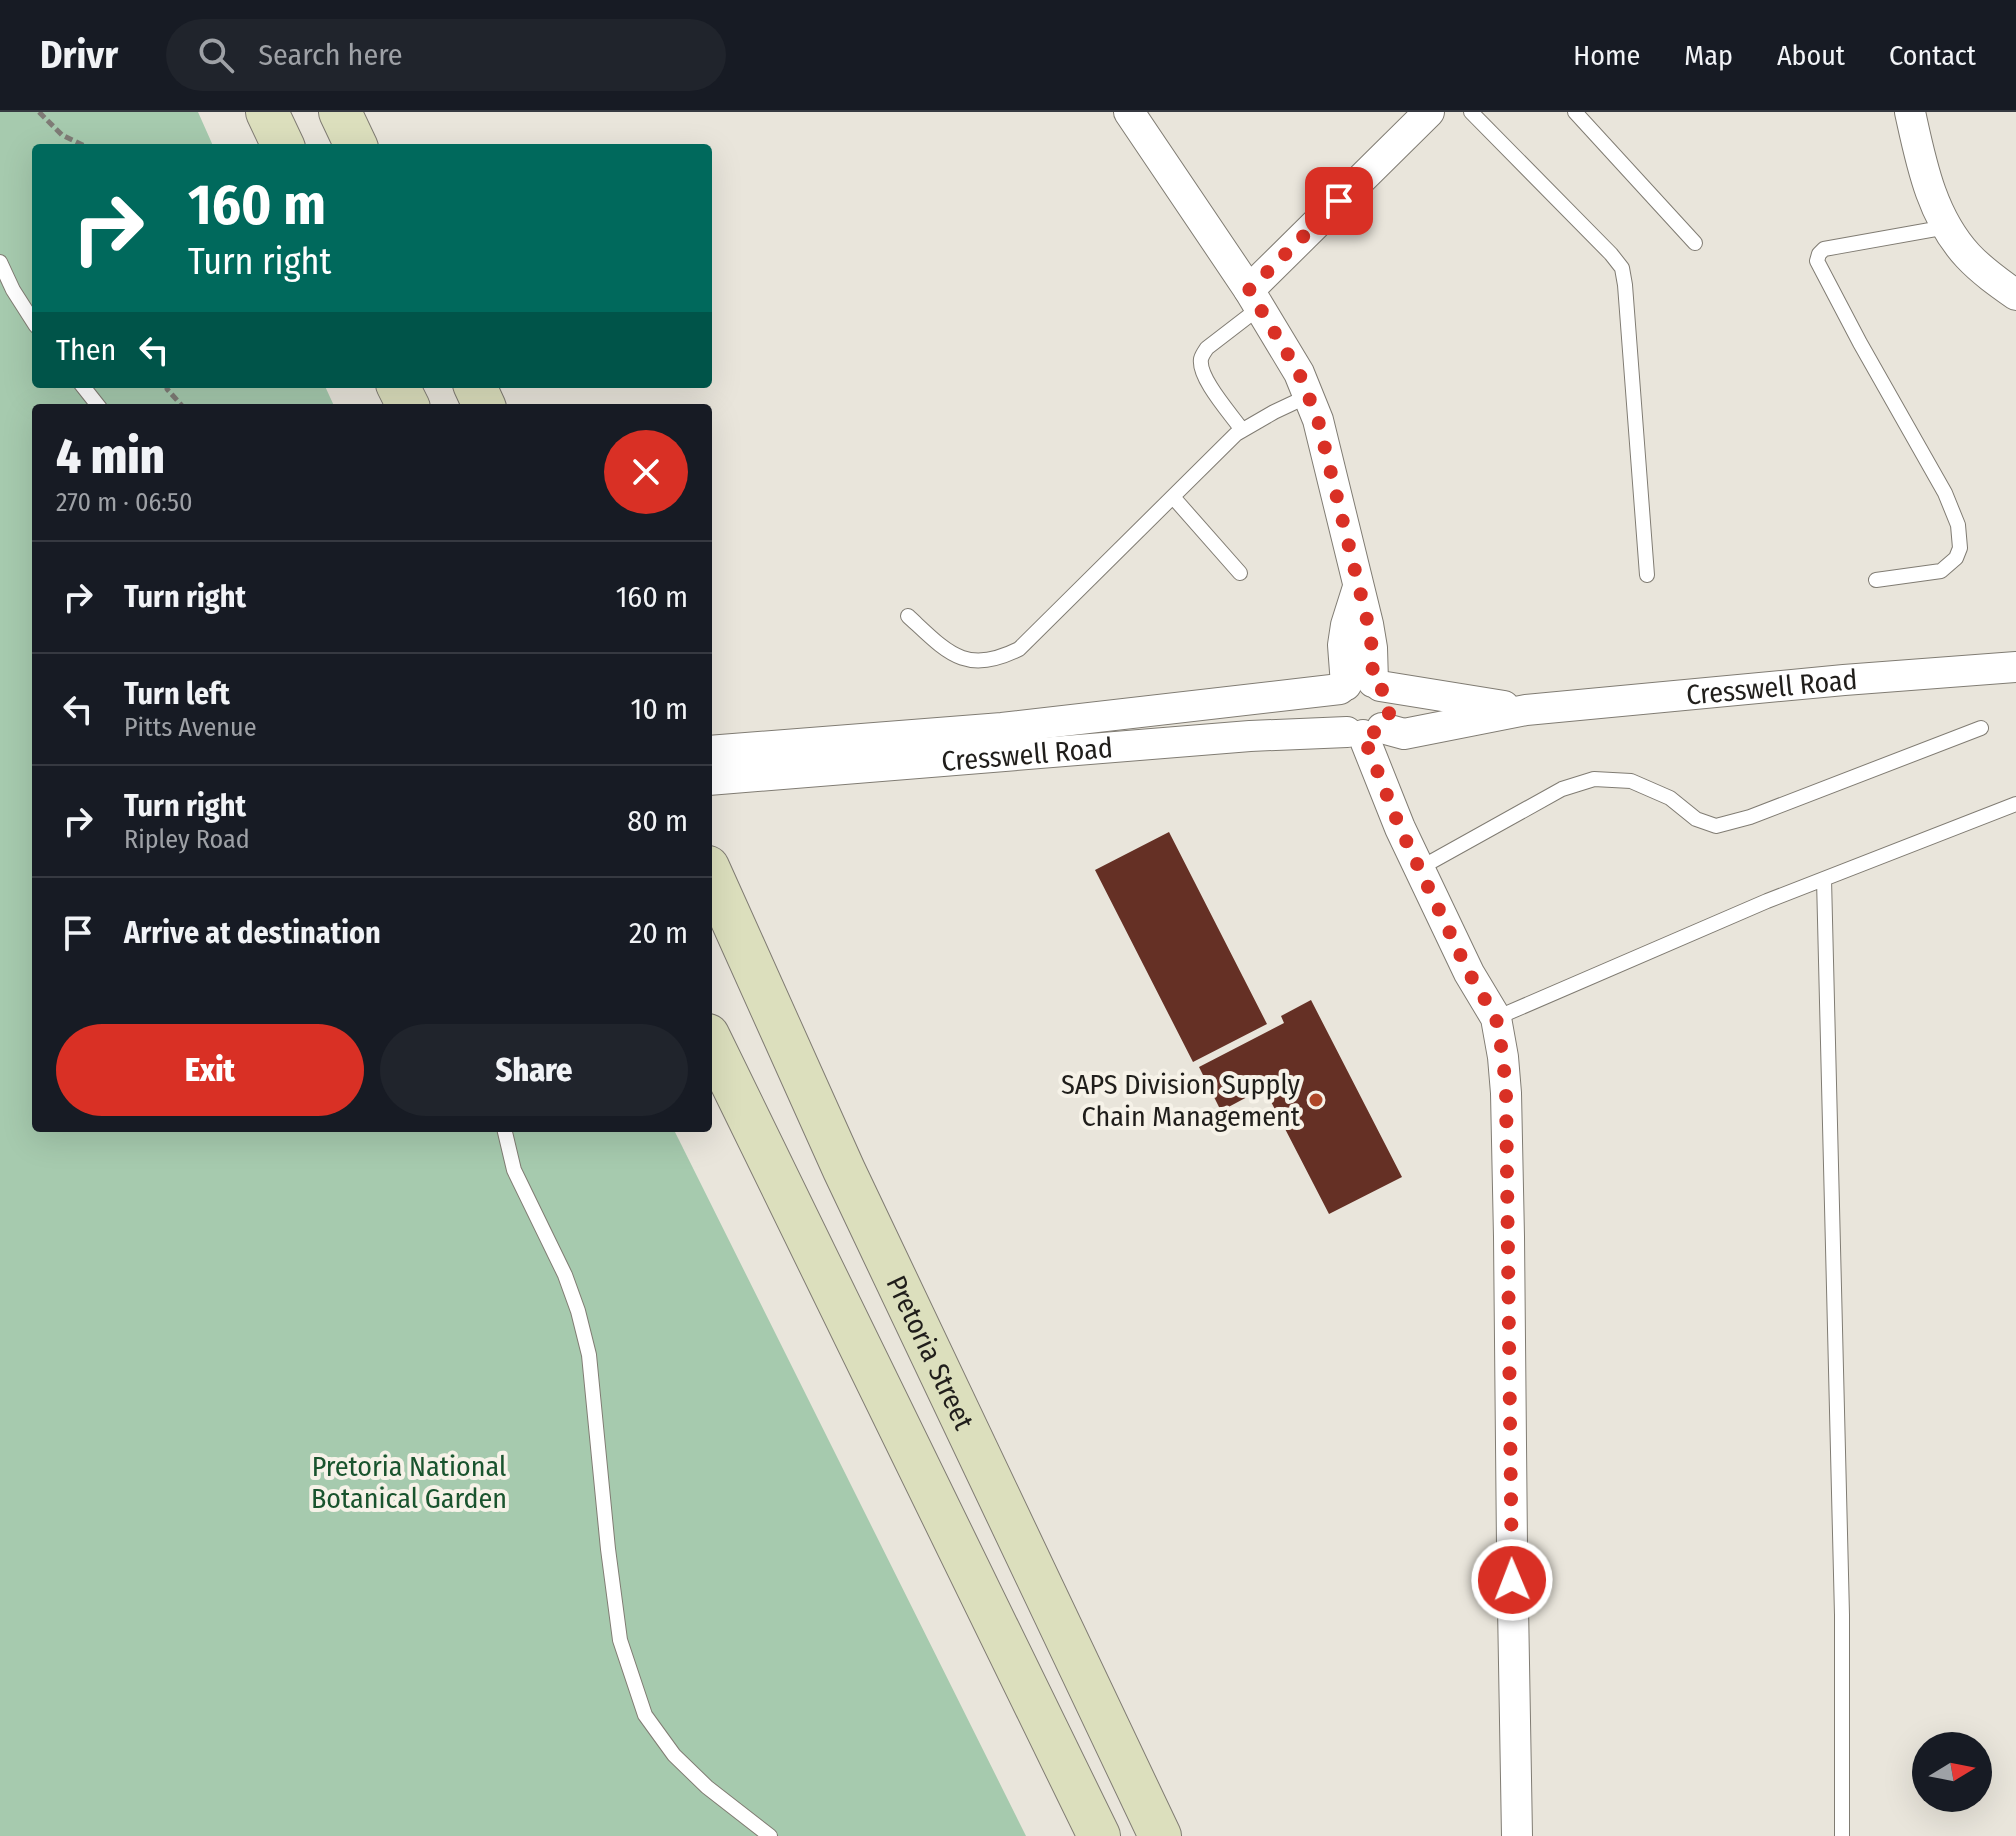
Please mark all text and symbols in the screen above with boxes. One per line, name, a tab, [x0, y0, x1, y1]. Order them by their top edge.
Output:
search box	[166, 19, 726, 91]
text: Drivr	[40, 32, 118, 78]
icon: search	[194, 33, 238, 77]
text: Search here	[258, 37, 403, 73]
text: Home	[1573, 39, 1640, 72]
text: Map	[1684, 39, 1733, 72]
text: About	[1777, 39, 1845, 72]
text: Contact	[1889, 39, 1976, 72]
pin	[1305, 167, 1373, 235]
text: 160 m	[188, 172, 326, 239]
icon: right	[56, 176, 160, 280]
icon: arrive	[1317, 179, 1361, 223]
text: Turn right	[188, 240, 331, 284]
icon: left	[132, 328, 176, 372]
text: Then	[56, 332, 116, 368]
text: 4 min	[56, 428, 165, 486]
button: close	[604, 430, 688, 514]
text: 270 m · 06:50	[56, 487, 192, 518]
icon: right	[56, 575, 100, 619]
text: Turn right	[124, 579, 246, 615]
text: 160 m	[616, 579, 688, 615]
street label: Cresswell Road	[1685, 663, 1859, 712]
text: Turn left	[124, 676, 230, 712]
icon: left	[56, 687, 100, 731]
text: 10 m	[631, 691, 688, 727]
text: Pitts Avenue	[124, 712, 257, 743]
street label: Cresswell Road	[940, 731, 1114, 778]
text: Turn right	[124, 788, 246, 824]
icon: right	[56, 799, 100, 843]
text: 80 m	[627, 803, 688, 839]
text: Ripley Road	[124, 824, 250, 855]
icon: arrive	[56, 911, 100, 955]
text: Arrive at destination	[124, 915, 381, 951]
text: 20 m	[629, 915, 688, 951]
button: Exit	[56, 1024, 364, 1116]
button: Share	[380, 1024, 688, 1116]
place label: SAPS Division Supply Chain Management	[1061, 1068, 1301, 1133]
marker: SAPS Division Supply Chain Management	[1307, 1091, 1325, 1109]
street label: Pretoria Street	[879, 1270, 981, 1436]
park label: Pretoria National Botanical Garden	[311, 1450, 507, 1515]
position arrow	[1470, 1538, 1554, 1622]
north arrow	[1912, 1732, 1992, 1812]
map controls	[1912, 1732, 1992, 1812]

